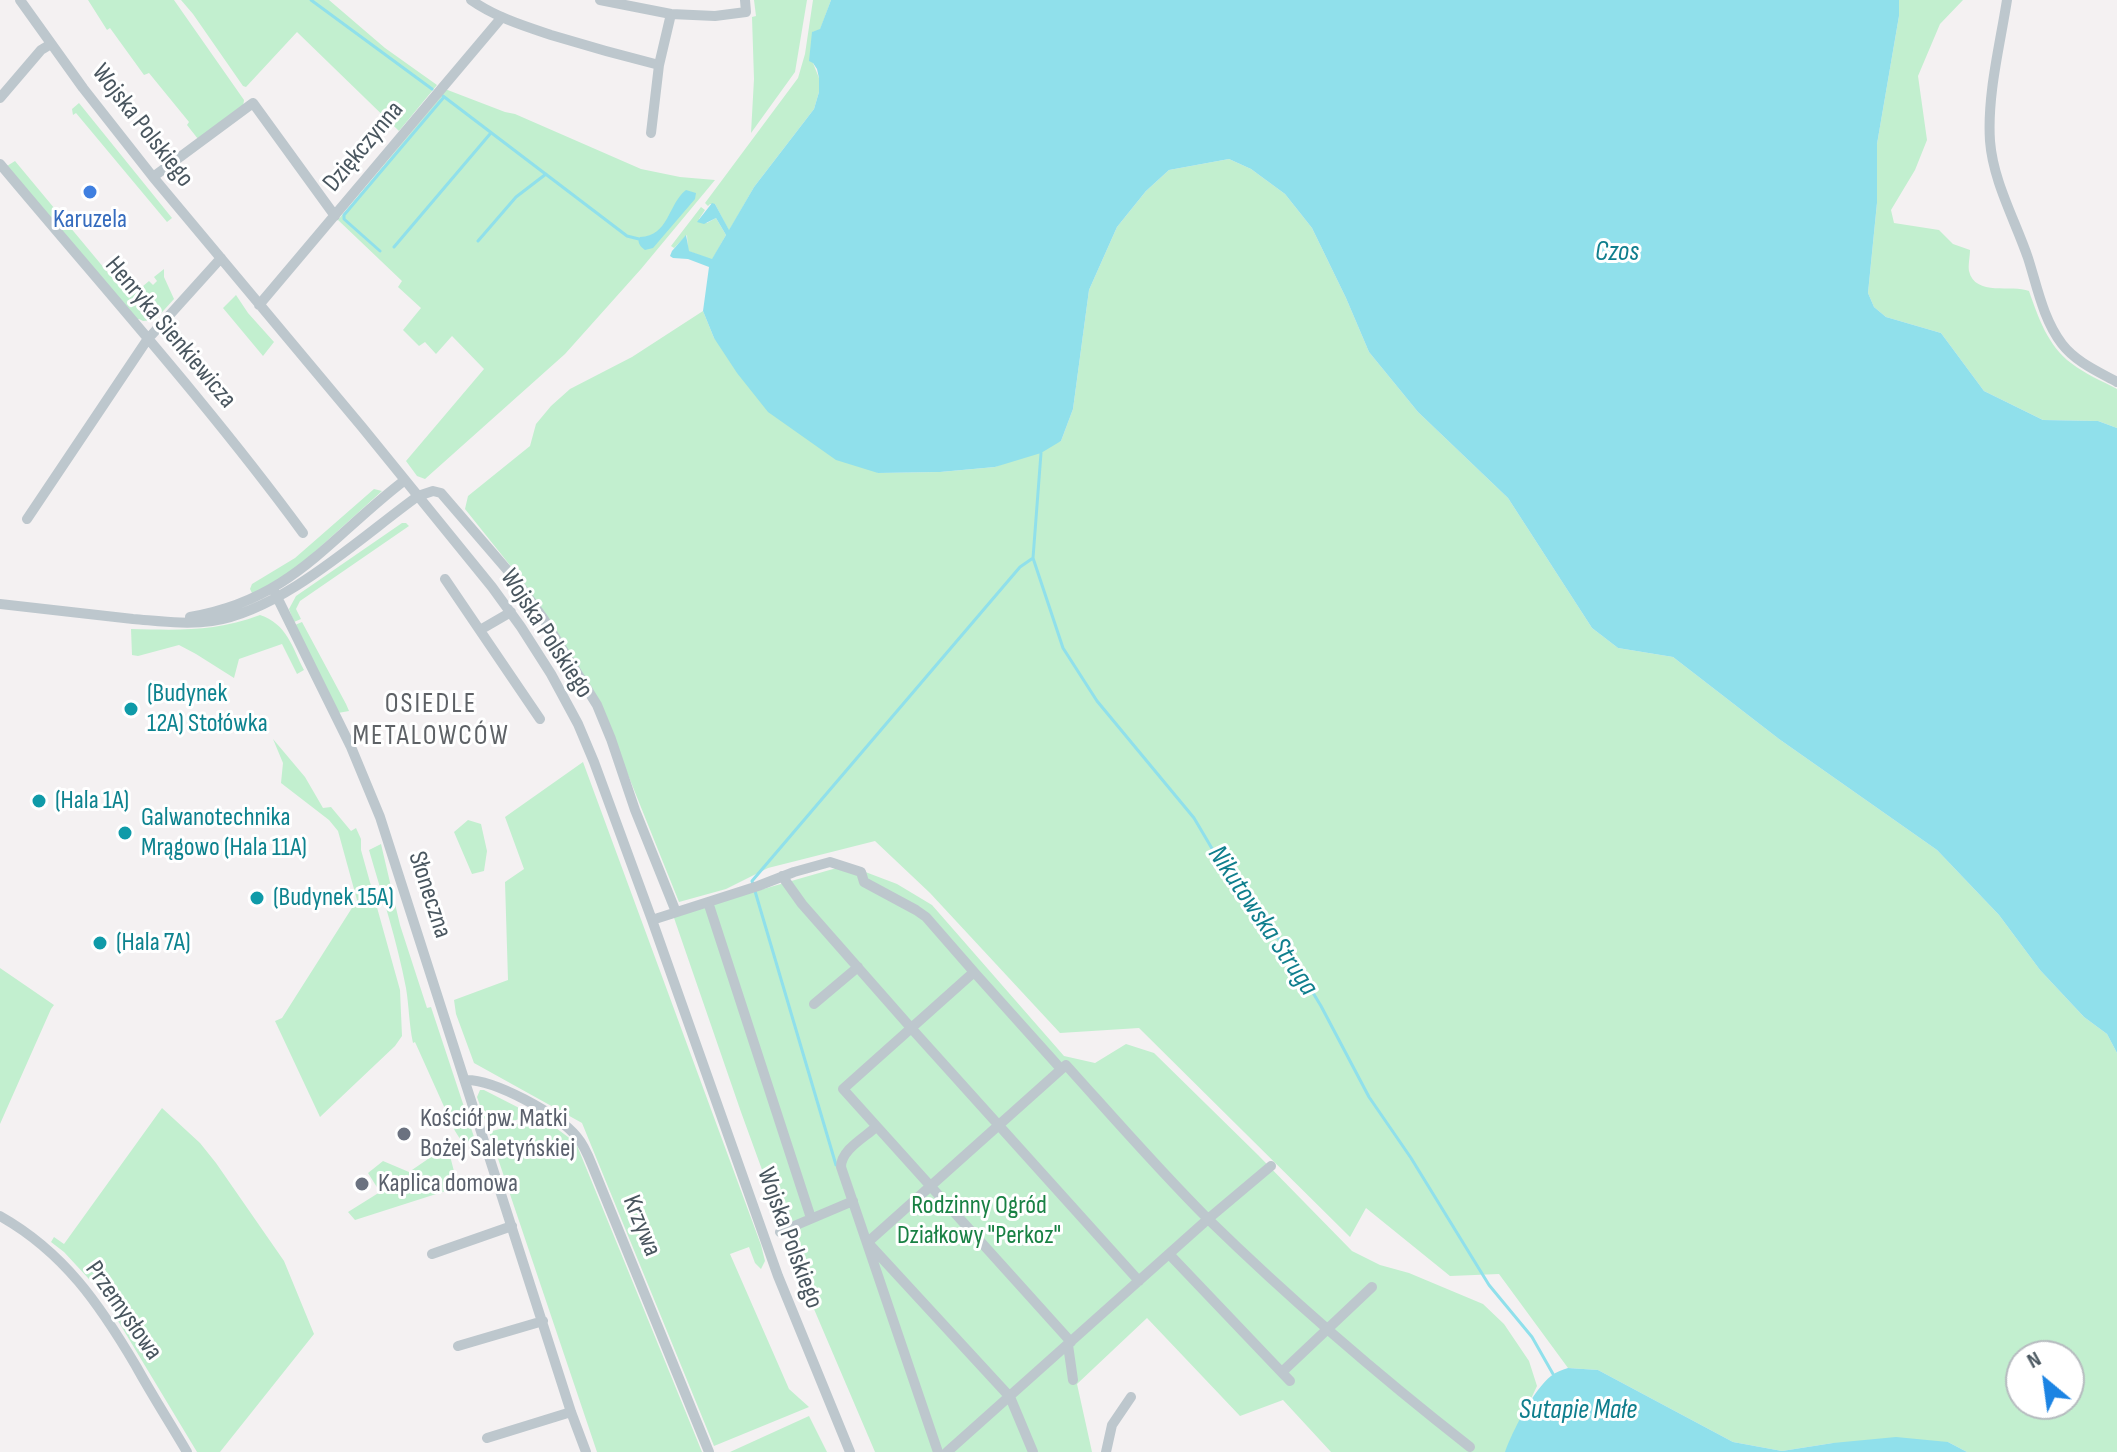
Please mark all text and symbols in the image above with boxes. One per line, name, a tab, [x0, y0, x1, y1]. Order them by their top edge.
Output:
street label: Wojska Polskiego	[84, 58, 200, 194]
street label: Dziękczynna	[317, 95, 411, 199]
marker: Karuzela	[81, 183, 99, 201]
place label: Karuzela	[53, 204, 127, 236]
water label: Czos	[1595, 236, 1639, 270]
street label: Henryka Sienkiewicza	[98, 251, 242, 415]
street label: Wojska Polskiego	[493, 564, 599, 704]
place label: (Budynek 12A) Stołówka	[147, 678, 268, 740]
district label: OSIEDLE METALOWCÓW	[352, 688, 510, 754]
marker: (Budynek 12A) Stołówka	[122, 700, 140, 718]
place label: (Hala 1A)	[55, 785, 129, 817]
marker: (Hala 1A)	[30, 792, 48, 810]
place label: Galwanotechnika Mrągowo (Hala 11A)	[141, 802, 307, 864]
marker: Galwanotechnika Mrągowo (Hala 11A)	[116, 824, 134, 842]
water label: Nikutowska Struga	[1200, 840, 1324, 1002]
street label: Słoneczna	[400, 848, 458, 942]
place label: (Budynek 15A)	[273, 882, 394, 914]
marker: (Budynek 15A)	[248, 889, 266, 907]
place label: (Hala 7A)	[116, 927, 191, 959]
marker: (Hala 7A)	[91, 934, 109, 952]
place label: Kościół pw. Matki Bożej Saletyńskiej	[420, 1103, 575, 1164]
marker: Kościół pw. Matki Bożej Saletyńskiej	[395, 1125, 413, 1143]
street label: Wojska Polskiego	[749, 1163, 829, 1313]
place label: Kaplica domowa	[378, 1168, 518, 1200]
marker: Kaplica domowa	[353, 1175, 371, 1193]
park label: Rodzinny Ogród Działkowy "Perkoz"	[897, 1190, 1061, 1252]
street label: Krzywa	[615, 1191, 667, 1261]
street label: Przemysłowa	[78, 1255, 168, 1367]
north arrow	[2005, 1340, 2085, 1420]
text: N	[2022, 1346, 2046, 1375]
water label: Sutapie Małe	[1519, 1394, 1637, 1428]

